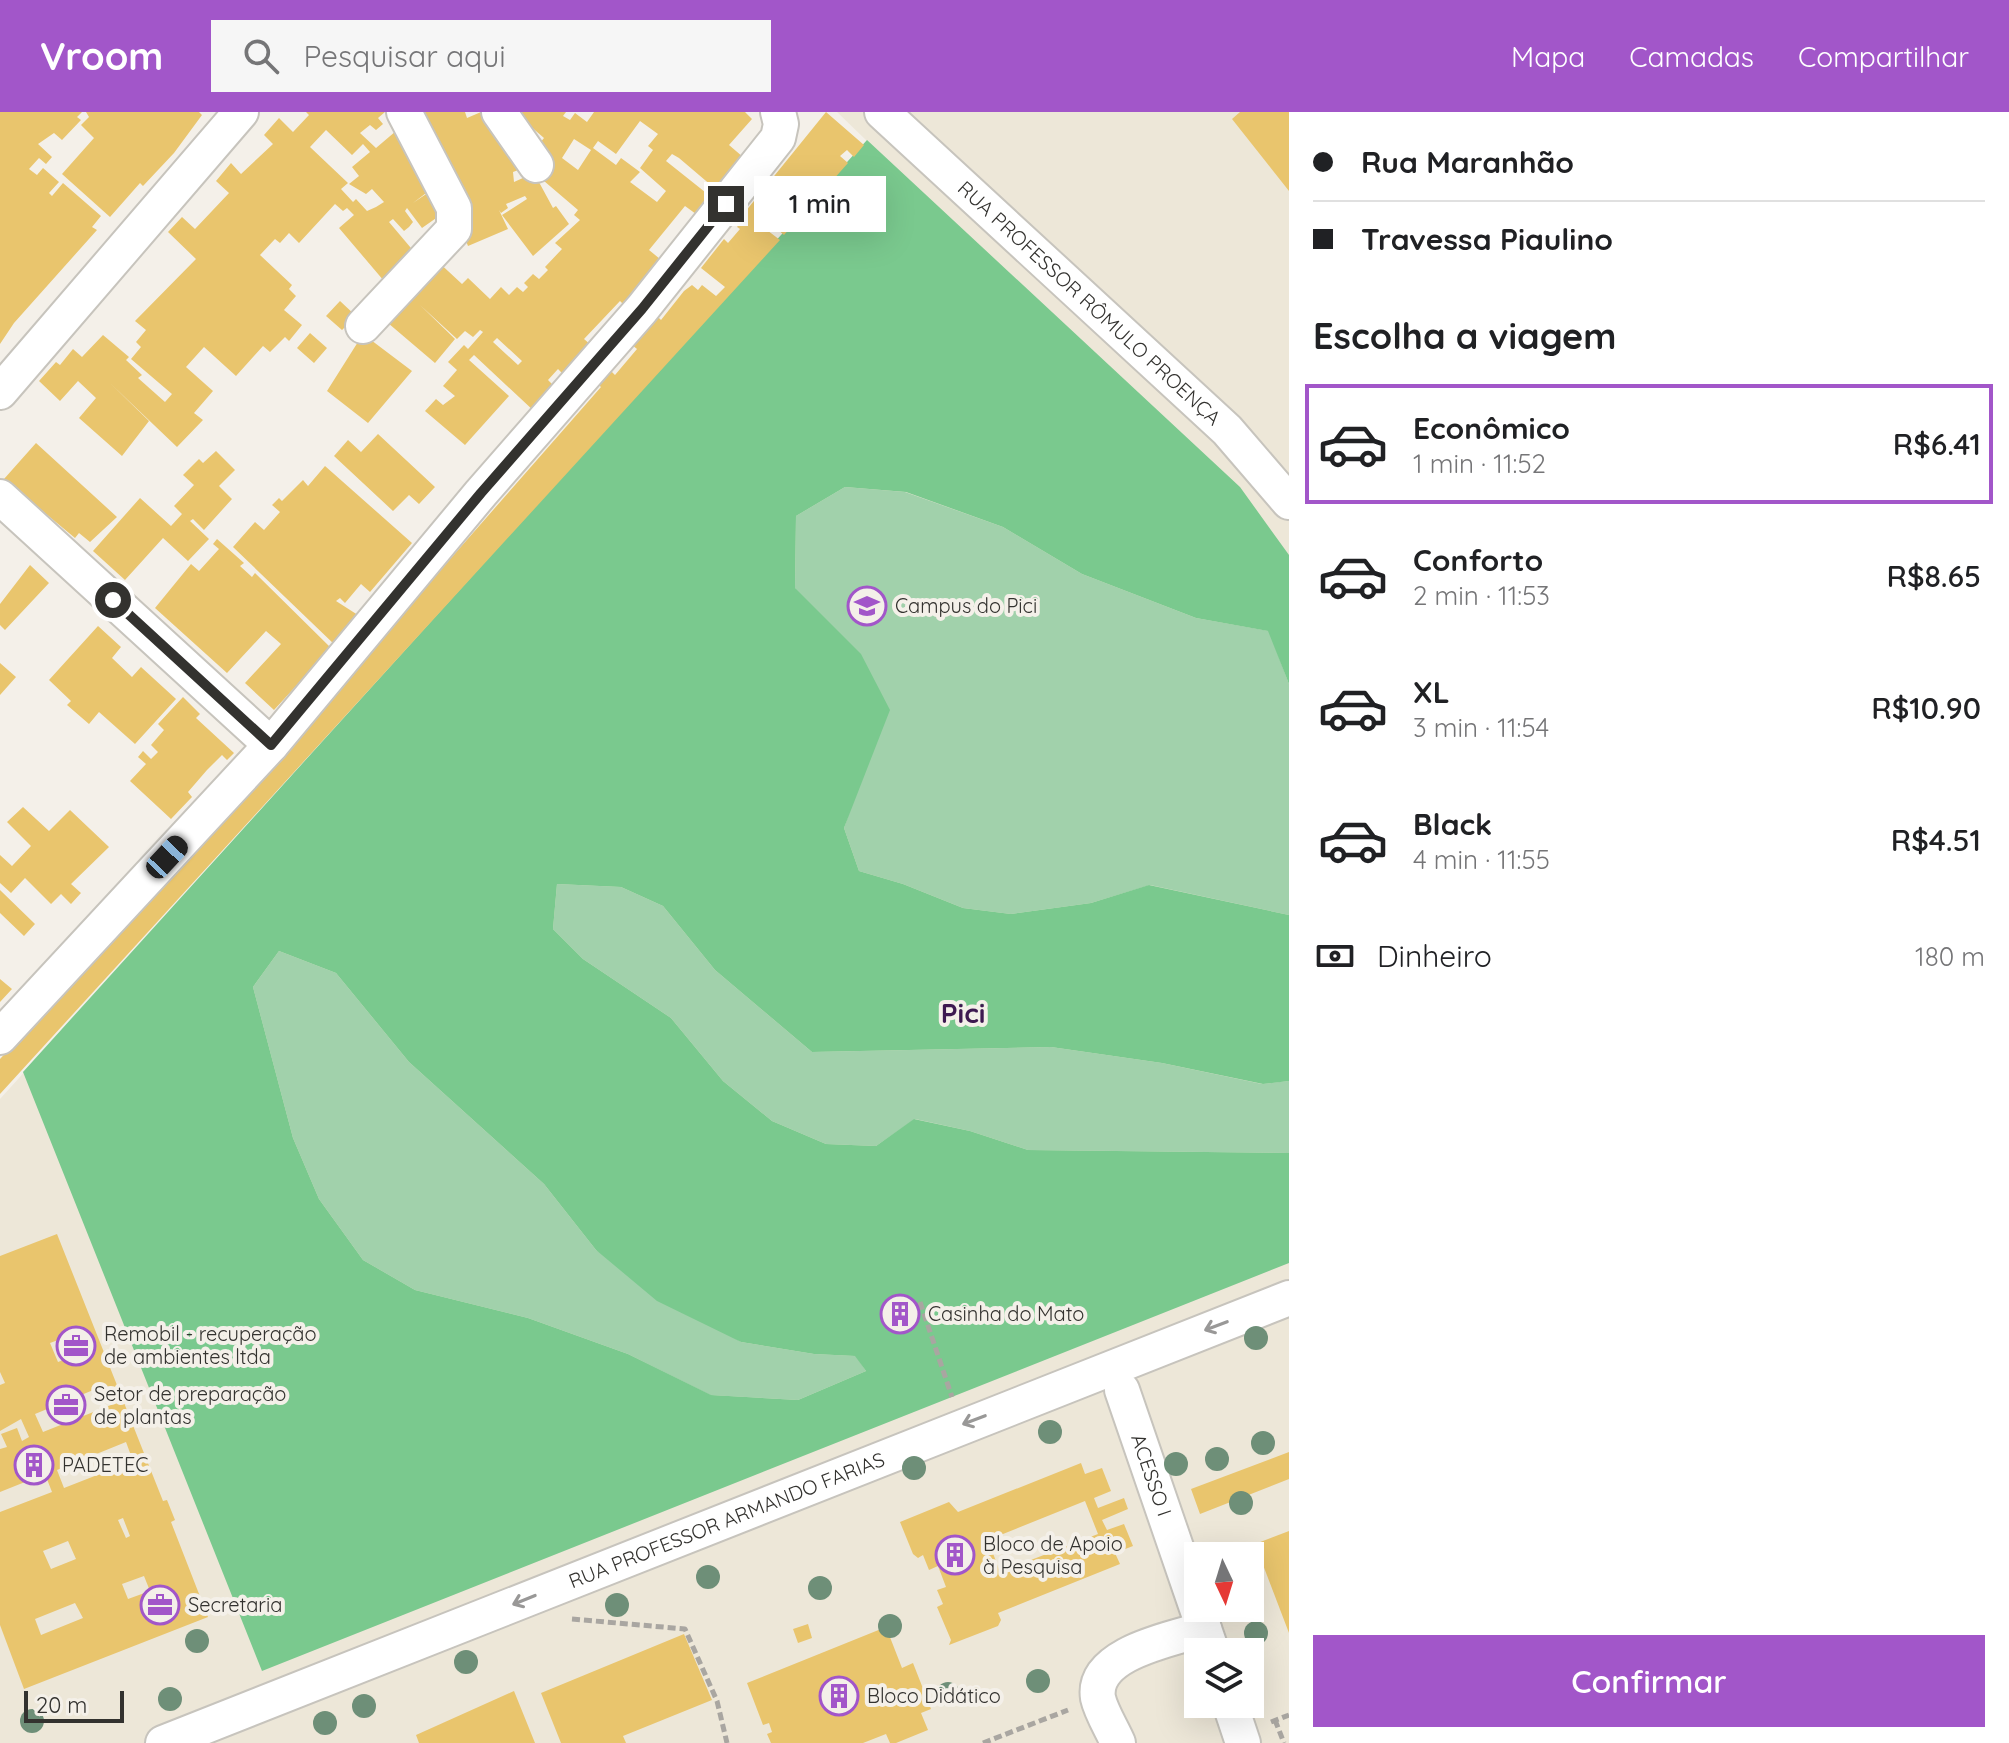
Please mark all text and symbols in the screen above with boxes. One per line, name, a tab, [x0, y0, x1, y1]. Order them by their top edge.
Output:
search box	[211, 20, 771, 92]
text: Vroom	[40, 32, 163, 80]
icon: search	[239, 34, 283, 78]
text: Pesquisar aqui	[303, 37, 506, 75]
text: Mapa	[1511, 39, 1585, 74]
text: Camadas	[1629, 39, 1754, 74]
text: Compartilhar	[1798, 39, 1969, 74]
text: Rua Maranhão	[1361, 143, 1574, 181]
street label: RUA PROFESSOR RÔMULO PROENÇA	[953, 175, 1226, 430]
callout: 1 min	[754, 176, 886, 232]
route end	[708, 186, 744, 222]
text: 1 min	[789, 187, 851, 220]
text: Travessa Piaulino	[1361, 220, 1613, 258]
text: Escolha a viagem	[1313, 313, 1616, 358]
icon: car	[1317, 408, 1389, 480]
text: Econômico	[1413, 409, 1570, 447]
text: R$6.41	[1893, 425, 1981, 463]
text: 1 min · 11:52	[1413, 447, 1546, 480]
icon: car	[1317, 540, 1389, 612]
text: Conforto	[1413, 541, 1543, 579]
text: R$8.65	[1886, 557, 1981, 595]
text: 2 min · 11:53	[1413, 579, 1550, 612]
route start	[95, 582, 131, 618]
school or university icon: Campus do Pici	[846, 585, 888, 627]
place label: Campus do Pici	[895, 593, 1037, 618]
icon: car	[1317, 672, 1389, 744]
text: XL	[1413, 673, 1450, 711]
text: R$10.90	[1871, 689, 1981, 727]
text: 3 min · 11:54	[1413, 711, 1549, 744]
icon: car	[1317, 804, 1389, 876]
text: Black	[1413, 805, 1492, 843]
text: R$4.51	[1891, 821, 1981, 859]
car	[142, 831, 192, 883]
text: 4 min · 11:55	[1413, 843, 1550, 876]
icon: cash	[1313, 934, 1357, 978]
text: Dinheiro	[1377, 937, 1492, 975]
text: 180 m	[1915, 940, 1985, 973]
district label: Pici	[941, 995, 985, 1030]
building icon: Casinha do Mato	[879, 1293, 921, 1335]
place label: Casinha do Mato	[928, 1301, 1084, 1326]
one-way arrow	[1204, 1320, 1229, 1334]
place label: Remobil - recuperação de ambientes ltda	[104, 1321, 317, 1369]
office icon: Remobil - recuperação de ambientes ltda	[55, 1325, 97, 1367]
place label: Setor de preparação de plantas	[94, 1381, 286, 1429]
office icon: Setor de preparação de plantas	[45, 1384, 87, 1426]
one-way arrow	[962, 1414, 987, 1428]
street label: ACESSO I	[1126, 1430, 1177, 1519]
building icon: PADETEC	[13, 1444, 55, 1486]
street label: RUA PROFESSOR ARMANDO FARIAS	[565, 1446, 888, 1593]
place label: PADETEC	[62, 1452, 148, 1477]
place label: Bloco de Apoio à Pesquisa	[983, 1531, 1123, 1579]
building icon: Bloco de Apoio à Pesquisa	[934, 1534, 976, 1576]
north arrow	[1184, 1542, 1264, 1622]
map controls	[1184, 1542, 1264, 1718]
office icon: Secretaria	[139, 1584, 181, 1626]
place label: Secretaria	[188, 1592, 282, 1617]
one-way arrow	[512, 1593, 537, 1608]
button: Confirmar	[1313, 1635, 1985, 1727]
button: layers	[1184, 1638, 1264, 1718]
building icon: Bloco Didático	[818, 1675, 860, 1717]
place label: Bloco Didático	[867, 1683, 1001, 1708]
scale bar	[24, 1687, 124, 1723]
text: 20 m	[36, 1691, 87, 1719]

